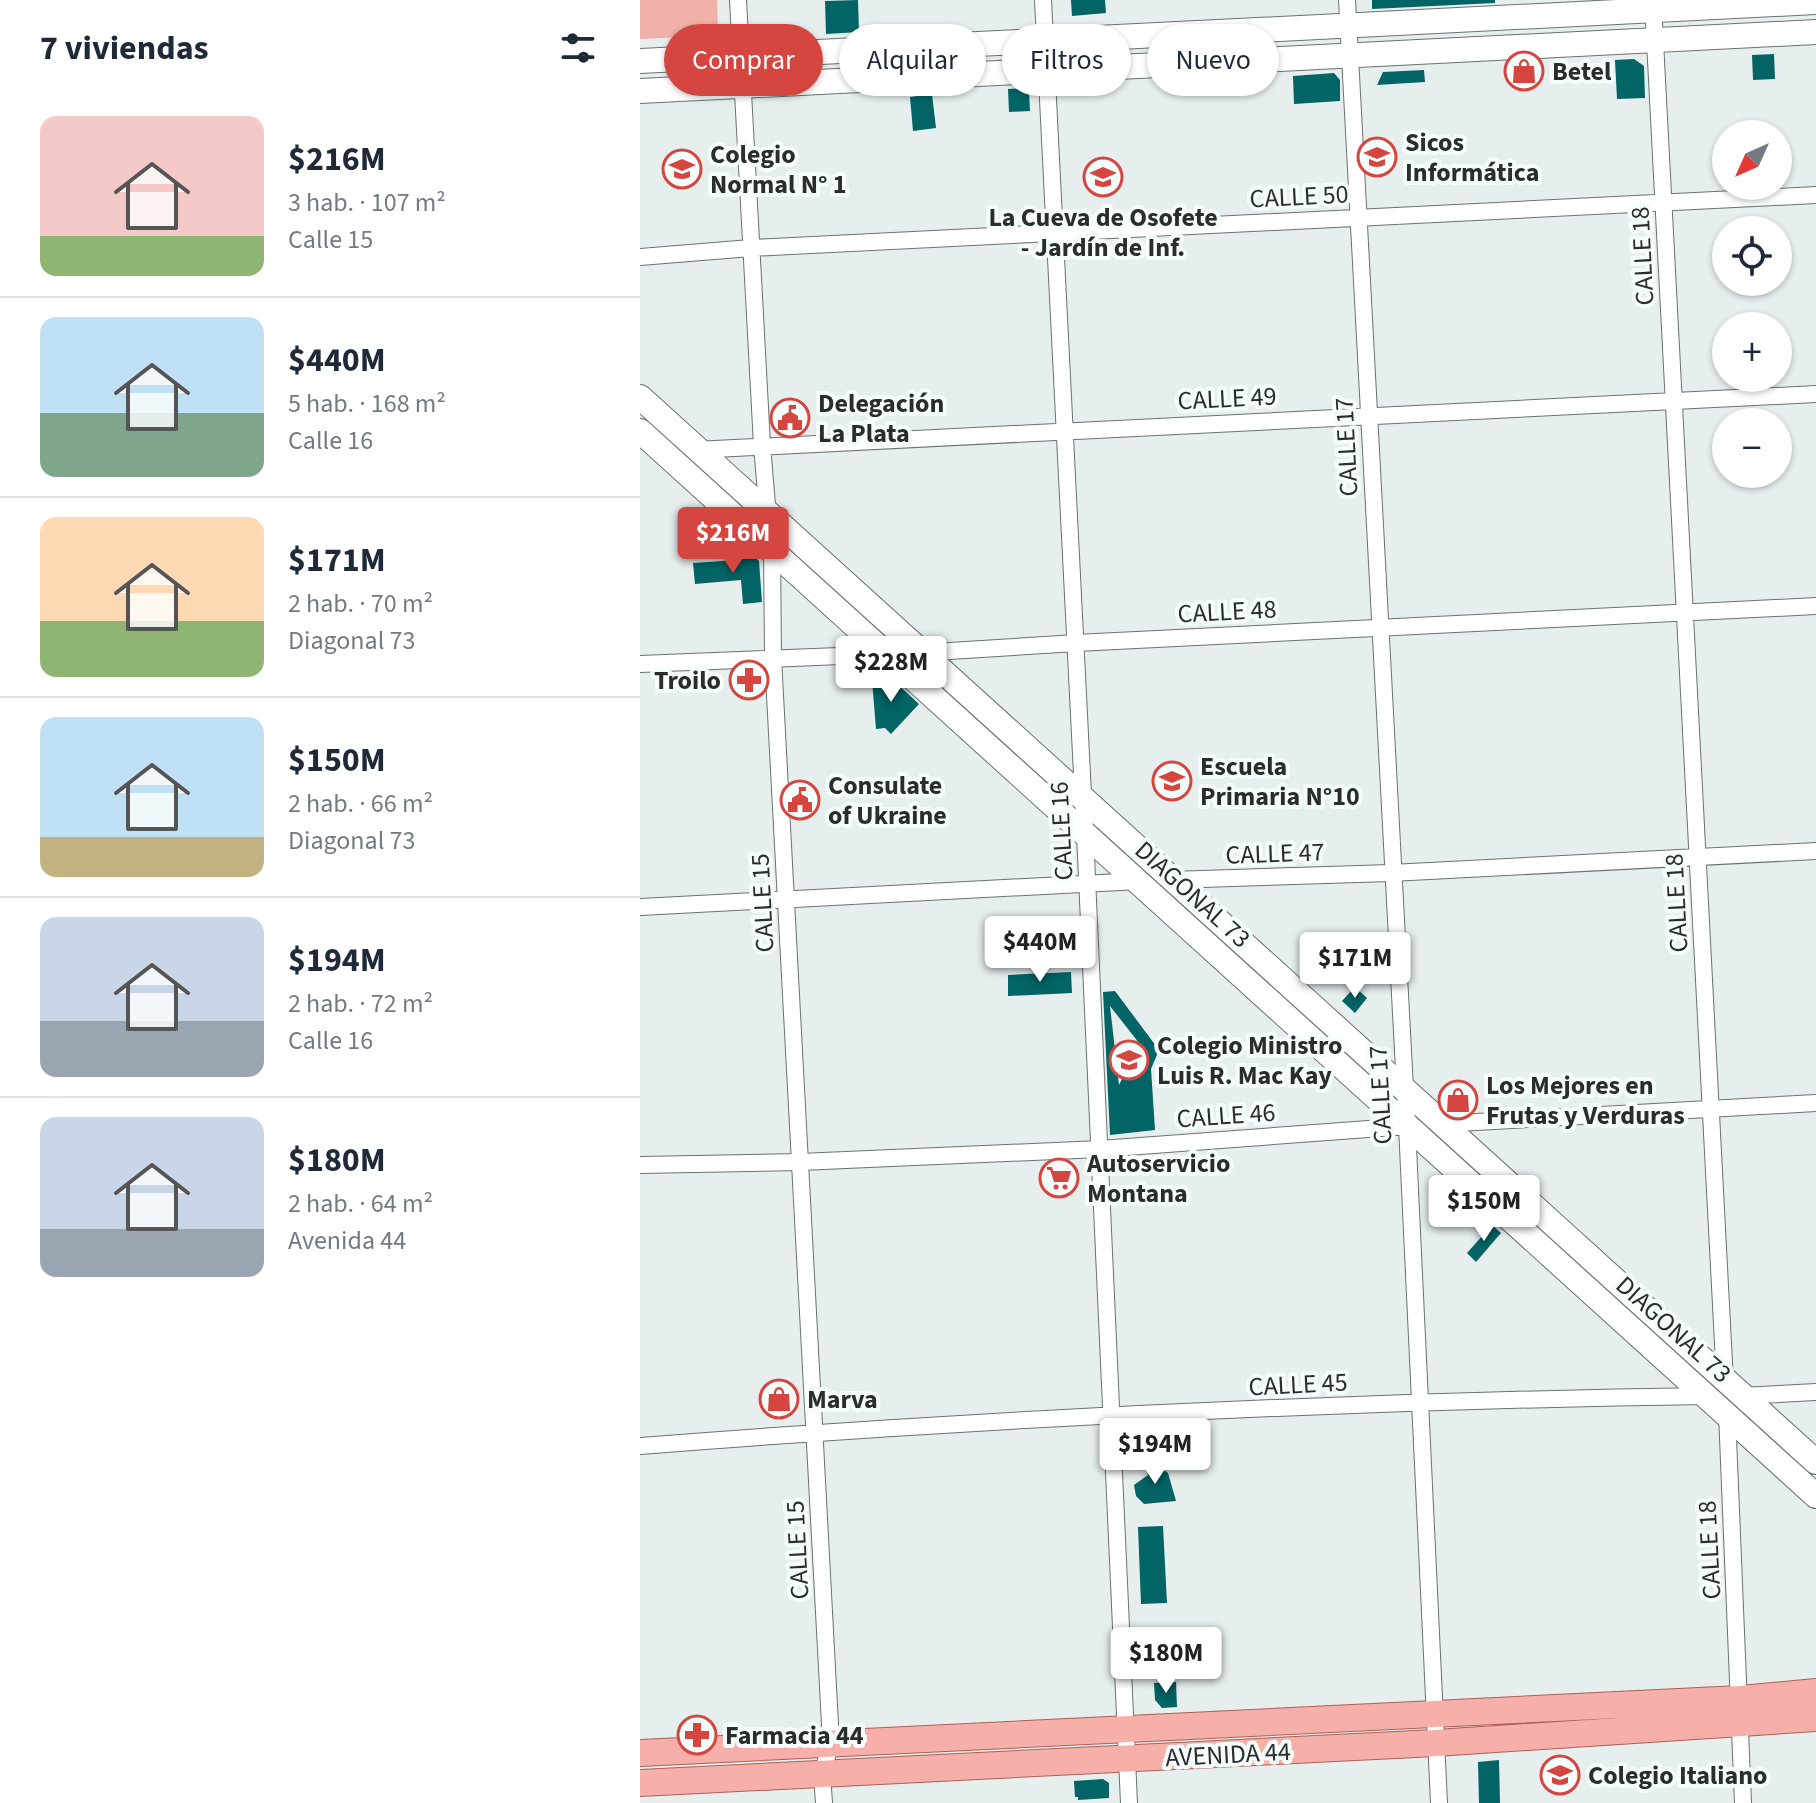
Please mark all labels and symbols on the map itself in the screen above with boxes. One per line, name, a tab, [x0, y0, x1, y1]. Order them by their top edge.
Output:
shop icon: Betel	[1503, 50, 1545, 92]
place label: Betel	[1552, 53, 1612, 90]
north arrow	[1712, 120, 1792, 200]
place label: Sicos Informática	[1405, 124, 1539, 191]
place label: Colegio Normal N° 1	[710, 136, 846, 203]
school or university icon: Sicos Informática	[1356, 136, 1398, 178]
school or university icon: Colegio Normal N° 1	[661, 148, 703, 190]
school or university icon: La Cueva de Osofete - Jardín de Inf.	[1082, 156, 1124, 198]
street label: CALLE 50	[1249, 175, 1349, 218]
place label: La Cueva de Osofete - Jardín de Inf.	[988, 199, 1218, 266]
street label: CALLE 18	[1621, 206, 1664, 306]
street label: CALLE 49	[1177, 377, 1277, 420]
place label: Delegación La Plata	[818, 385, 944, 452]
public building icon: Delegación La Plata	[769, 397, 811, 439]
street label: CALLE 17	[1325, 397, 1368, 497]
pin: $216M	[677, 507, 789, 575]
street label: CALLE 48	[1177, 590, 1277, 633]
pin: $228M	[835, 636, 947, 704]
pharmacy icon: Troilo	[728, 659, 770, 701]
place label: Troilo	[654, 662, 721, 699]
place label: Escuela Primaria N°10	[1200, 748, 1360, 815]
school or university icon: Escuela Primaria N°10	[1151, 760, 1193, 802]
place label: Consulate of Ukraine	[828, 767, 947, 834]
public building icon: Consulate of Ukraine	[779, 779, 821, 821]
street label: CALLE 16	[1040, 781, 1083, 881]
street label: DIAGONAL 73	[1127, 832, 1259, 957]
street label: CALLE 47	[1225, 833, 1325, 874]
street label: CALLE 15	[741, 853, 784, 953]
street label: CALLE 18	[1655, 853, 1698, 953]
pin: $440M	[984, 916, 1096, 984]
pin: $171M	[1299, 932, 1411, 1000]
place label: Colegio Ministro Luis R. Mac Kay	[1157, 1027, 1342, 1094]
school or university icon: Colegio Ministro Luis R. Mac Kay	[1108, 1039, 1150, 1081]
street label: CALLE 17	[1359, 1045, 1402, 1145]
place label: Los Mejores en Frutas y Verduras	[1486, 1067, 1685, 1134]
shop icon: Los Mejores en Frutas y Verduras	[1437, 1079, 1479, 1121]
street label: CALLE 46	[1175, 1094, 1277, 1137]
place label: Autoservicio Montana	[1086, 1145, 1230, 1212]
supermarket icon: Autoservicio Montana	[1038, 1157, 1080, 1199]
pin: $150M	[1428, 1175, 1540, 1243]
street label: DIAGONAL 73	[1608, 1267, 1740, 1392]
street label: CALLE 45	[1248, 1363, 1348, 1406]
shop icon: Marva	[758, 1378, 800, 1420]
place label: Marva	[807, 1381, 878, 1418]
pin: $194M	[1099, 1418, 1211, 1486]
street label: CALLE 15	[776, 1500, 819, 1600]
street label: CALLE 18	[1688, 1500, 1731, 1600]
pin: $180M	[1110, 1627, 1222, 1695]
pharmacy icon: Farmacia 44	[676, 1714, 718, 1756]
place label: Farmacia 44	[725, 1717, 864, 1754]
street label: AVENIDA 44	[1164, 1733, 1292, 1776]
school or university icon: Colegio Italiano	[1539, 1754, 1581, 1796]
place label: Colegio Italiano	[1588, 1757, 1767, 1794]

